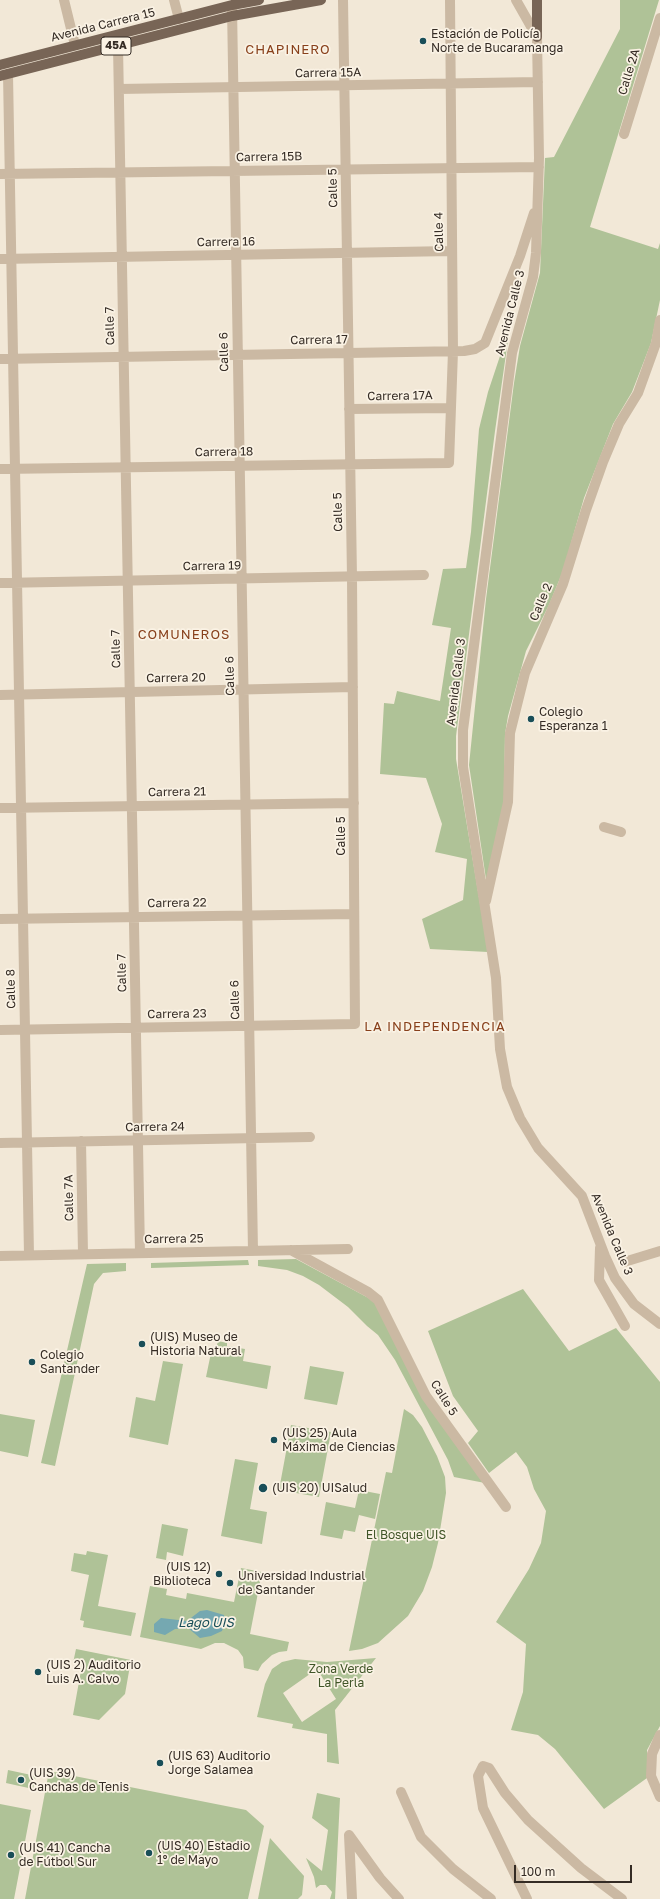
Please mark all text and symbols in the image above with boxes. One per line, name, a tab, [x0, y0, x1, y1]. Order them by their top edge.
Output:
street label: Avenida Carrera 15	[49, 5, 157, 45]
place label: Estación de Policía Norte de Bucaramanga	[431, 27, 563, 55]
marker: Estación de Policía Norte de Bucaramanga	[418, 36, 428, 46]
road number: 45A	[101, 37, 131, 55]
district label: CHAPINERO	[245, 42, 331, 58]
street label: Calle 2A	[615, 47, 643, 97]
street label: Carrera 15A	[295, 65, 361, 81]
street label: Carrera 15B	[236, 149, 302, 165]
street label: Calle 5	[325, 168, 341, 208]
street label: Calle 4	[431, 212, 447, 252]
street label: Carrera 16	[197, 234, 255, 250]
street label: Avenida Calle 3	[492, 269, 528, 357]
street label: Calle 7	[102, 306, 118, 346]
street label: Calle 6	[216, 332, 232, 372]
street label: Carrera 17	[290, 332, 348, 348]
street label: Carrera 17A	[367, 388, 433, 404]
street label: Carrera 18	[195, 444, 253, 460]
street label: Calle 5	[330, 492, 346, 532]
street label: Carrera 19	[183, 558, 241, 574]
street label: Calle 2	[527, 581, 555, 623]
district label: COMUNEROS	[138, 627, 230, 643]
street label: Calle 7	[108, 629, 124, 669]
street label: Avenida Calle 3	[443, 637, 469, 727]
street label: Calle 6	[222, 656, 238, 696]
street label: Carrera 20	[146, 670, 206, 686]
place label: Colegio Esperanza 1	[539, 705, 607, 733]
marker: Colegio Esperanza 1	[526, 714, 536, 724]
street label: Carrera 21	[148, 784, 206, 800]
street label: Calle 5	[334, 816, 348, 856]
street label: Carrera 22	[147, 895, 207, 911]
street label: Calle 7	[114, 953, 130, 993]
street label: Calle 8	[3, 969, 19, 1009]
street label: Calle 6	[227, 980, 243, 1020]
street label: Carrera 23	[147, 1006, 207, 1022]
district label: LA INDEPENDENCIA	[364, 1019, 506, 1035]
street label: Carrera 24	[125, 1119, 185, 1135]
street label: Calle 7A	[61, 1174, 77, 1222]
street label: Avenida Calle 3	[588, 1191, 636, 1277]
street label: Carrera 25	[144, 1231, 204, 1247]
place label: (UIS) Museo de Historia Natural	[150, 1330, 241, 1358]
marker: (UIS) Museo de Historia Natural	[137, 1339, 147, 1349]
place label: Colegio Santander	[40, 1348, 100, 1376]
marker: Colegio Santander	[27, 1357, 37, 1367]
street label: Calle 5	[427, 1377, 461, 1419]
place label: (UIS 25) Aula Máxima de Ciencias	[282, 1426, 395, 1454]
marker: (UIS 25) Aula Máxima de Ciencias	[269, 1435, 279, 1445]
place label: (UIS 20) UISalud	[272, 1481, 367, 1495]
marker: (UIS 20) UISalud	[257, 1482, 269, 1494]
park label: El Bosque UIS	[366, 1528, 446, 1542]
place label: (UIS 12) Biblioteca	[153, 1560, 211, 1588]
marker: (UIS 12) Biblioteca	[214, 1569, 224, 1579]
place label: Universidad Industrial de Santander	[238, 1569, 365, 1597]
marker: Universidad Industrial de Santander	[225, 1578, 235, 1588]
water label: Lago UIS	[178, 1615, 234, 1631]
place label: (UIS 2) Auditorio Luis A. Calvo	[46, 1658, 141, 1686]
park label: Zona Verde La Perla	[309, 1662, 373, 1690]
marker: (UIS 2) Auditorio Luis A. Calvo	[33, 1667, 43, 1677]
place label: (UIS 63) Auditorio Jorge Salamea	[168, 1749, 270, 1777]
marker: (UIS 63) Auditorio Jorge Salamea	[155, 1758, 165, 1768]
place label: (UIS 39) Canchas de Tenis	[29, 1766, 129, 1794]
marker: (UIS 39) Canchas de Tenis	[16, 1775, 26, 1785]
place label: (UIS 40) Estadio 1º de Mayo	[157, 1839, 250, 1867]
place label: (UIS 41) Cancha de Fútbol Sur	[19, 1841, 110, 1869]
marker: (UIS 40) Estadio 1º de Mayo	[144, 1848, 154, 1858]
marker: (UIS 41) Cancha de Fútbol Sur	[6, 1850, 16, 1860]
scale bar	[516, 1857, 634, 1883]
text: 100 m	[521, 1864, 555, 1879]

